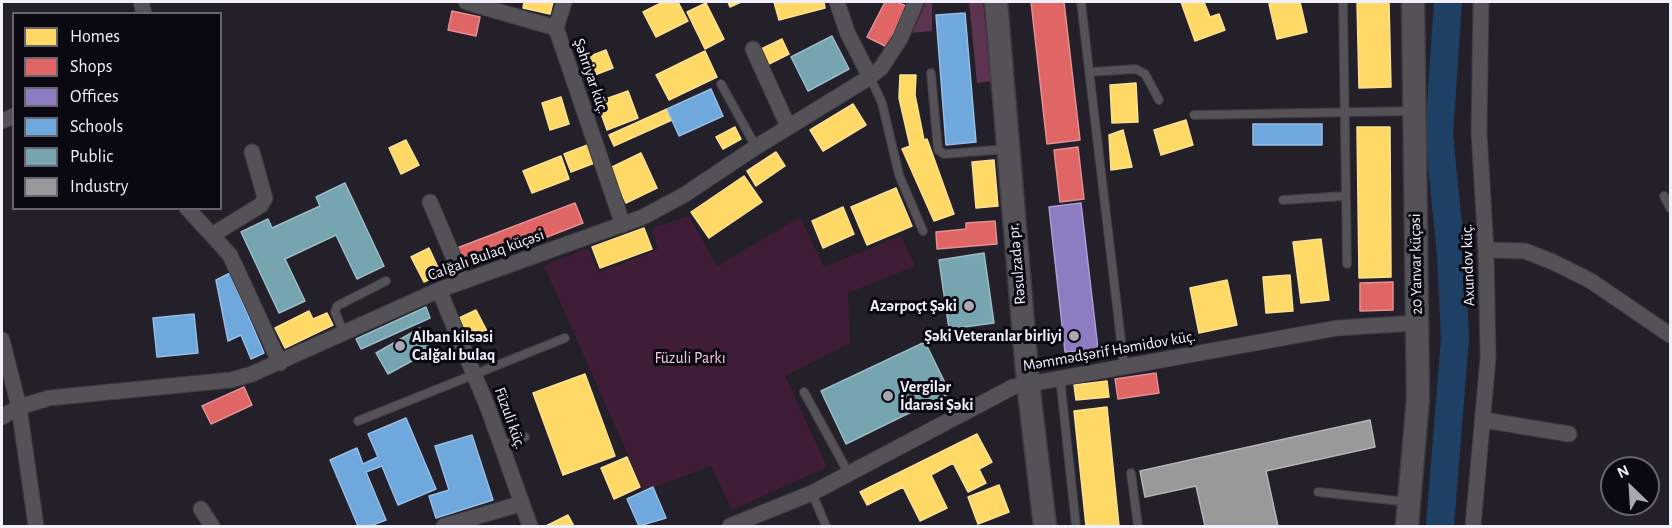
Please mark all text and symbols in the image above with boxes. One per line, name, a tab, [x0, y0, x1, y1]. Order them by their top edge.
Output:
legend	[12, 12, 222, 210]
text: Homes	[70, 28, 120, 46]
street label: Şəhriyar küç.	[569, 36, 613, 116]
text: Shops	[70, 58, 112, 76]
text: Offices	[70, 88, 119, 106]
text: Schools	[70, 118, 123, 136]
text: Public	[70, 148, 113, 166]
text: Industry	[70, 178, 129, 196]
street label: 20 Yanvar küçəsi	[1406, 213, 1426, 315]
street label: Rəsulzadə pr.	[1004, 222, 1030, 306]
street label: Axundov küç.	[1457, 223, 1479, 307]
street label: Calğalı Bulaq küçəsi	[425, 225, 547, 285]
place label: Azərpoçt Şəki	[870, 296, 957, 316]
marker: Azərpoçt Şəki	[962, 299, 976, 313]
place label: Şəki Veteranlar birliyi	[924, 326, 1062, 346]
street label: Məmmədşərif Həmidov küç.	[1021, 326, 1197, 376]
place label: Alban kilsəsi Calğalı bulaq	[412, 327, 495, 365]
marker: Şəki Veteranlar birliyi	[1067, 329, 1081, 343]
marker: Alban kilsəsi Calğalı bulaq	[393, 339, 407, 353]
park label: Füzuli Parkı	[654, 348, 726, 368]
place label: Vergilər İdarəsi Şəki	[900, 377, 973, 415]
street label: Füzuli küç.	[490, 384, 530, 452]
marker: Vergilər İdarəsi Şəki	[881, 389, 895, 403]
north arrow	[1600, 456, 1660, 516]
text: N	[1615, 462, 1632, 481]

